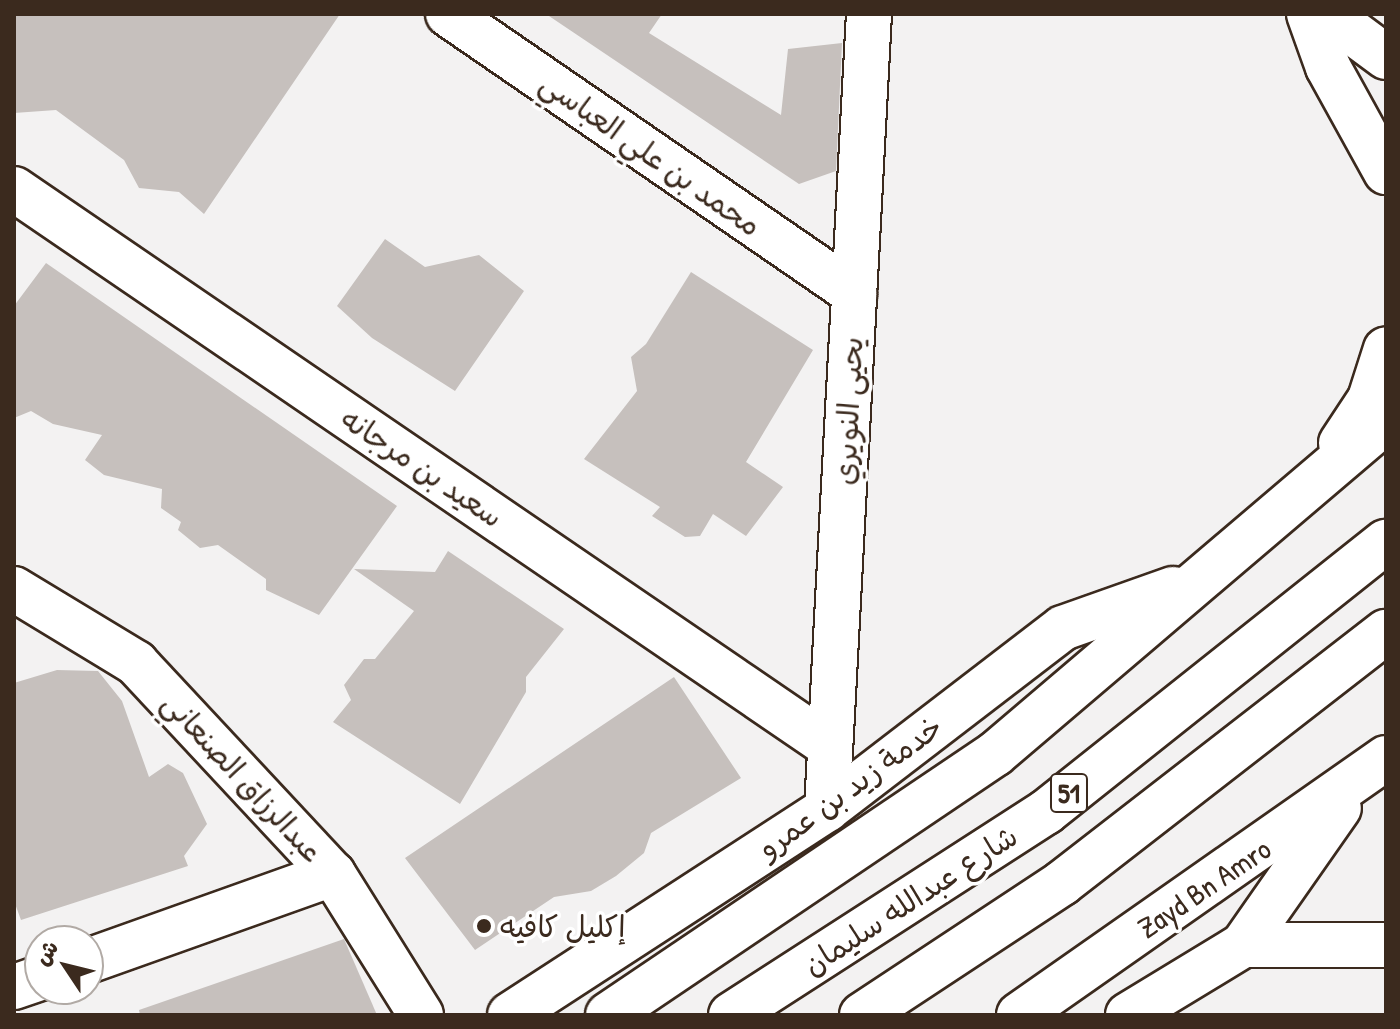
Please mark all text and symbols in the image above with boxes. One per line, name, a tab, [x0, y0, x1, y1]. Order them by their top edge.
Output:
street label: محمد بن علي العباسي	[534, 64, 768, 244]
street label: يحيى النويري	[826, 336, 870, 486]
street label: سعيد بن مرجانه	[334, 399, 510, 535]
street label: عبدالرزاق الصنعاني	[155, 685, 331, 869]
street label: خدمة زيد بن عمرو	[751, 708, 949, 866]
road number: 51	[1049, 769, 1089, 817]
street label: شارع عبدالله سليمان	[796, 817, 1024, 983]
street label: Zayd Bn Amro	[1131, 830, 1277, 946]
place label: إكليل كافيه	[500, 908, 626, 944]
marker: إكليل كافيه	[475, 917, 493, 935]
north arrow	[24, 925, 104, 1005]
text: ش	[27, 934, 65, 971]

